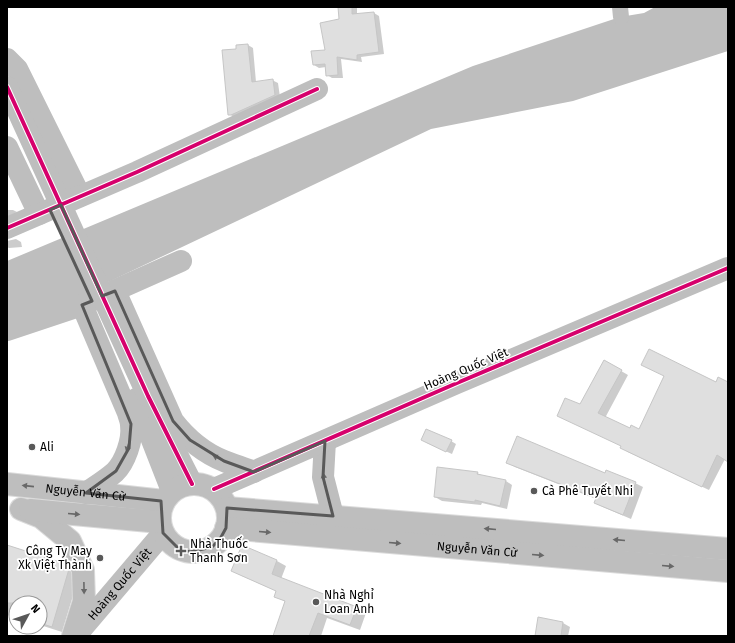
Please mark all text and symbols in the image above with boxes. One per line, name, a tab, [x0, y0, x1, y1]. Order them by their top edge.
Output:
street label: Hoàng Quốc Việt	[421, 344, 511, 393]
place label: Ali	[40, 440, 54, 454]
one-way arrow	[125, 440, 131, 452]
marker: Ali	[27, 442, 37, 452]
one-way arrow	[212, 455, 223, 461]
one-way arrow	[321, 473, 327, 485]
street label: Nguyễn Văn Cừ	[45, 481, 127, 504]
one-way arrow	[22, 483, 34, 490]
place label: Cà Phê Tuyết Nhi	[542, 483, 633, 498]
marker: Cà Phê Tuyết Nhi	[529, 486, 539, 496]
one-way arrow	[68, 511, 80, 517]
one-way arrow	[484, 526, 496, 533]
one-way arrow	[259, 528, 271, 535]
place label: Nhà Thuốc Thanh Sơn	[190, 536, 248, 565]
one-way arrow	[613, 537, 625, 543]
one-way arrow	[389, 539, 401, 546]
street label: Nguyễn Văn Cừ	[436, 539, 519, 560]
place label: Công Ty May Xk Việt Thành	[18, 544, 92, 572]
street label: Hoàng Quốc Việt	[85, 544, 155, 623]
marker: Nhà Thuốc Thanh Sơn	[175, 545, 187, 557]
one-way arrow	[532, 551, 544, 558]
marker: Công Ty May Xk Việt Thành	[95, 553, 105, 563]
one-way arrow	[662, 562, 674, 569]
one-way arrow	[81, 582, 87, 595]
place label: Nhà Nghỉ Loan Anh	[324, 588, 374, 616]
north arrow	[8, 595, 48, 635]
marker: Nhà Nghỉ Loan Anh	[311, 597, 321, 607]
text: N	[28, 602, 43, 616]

